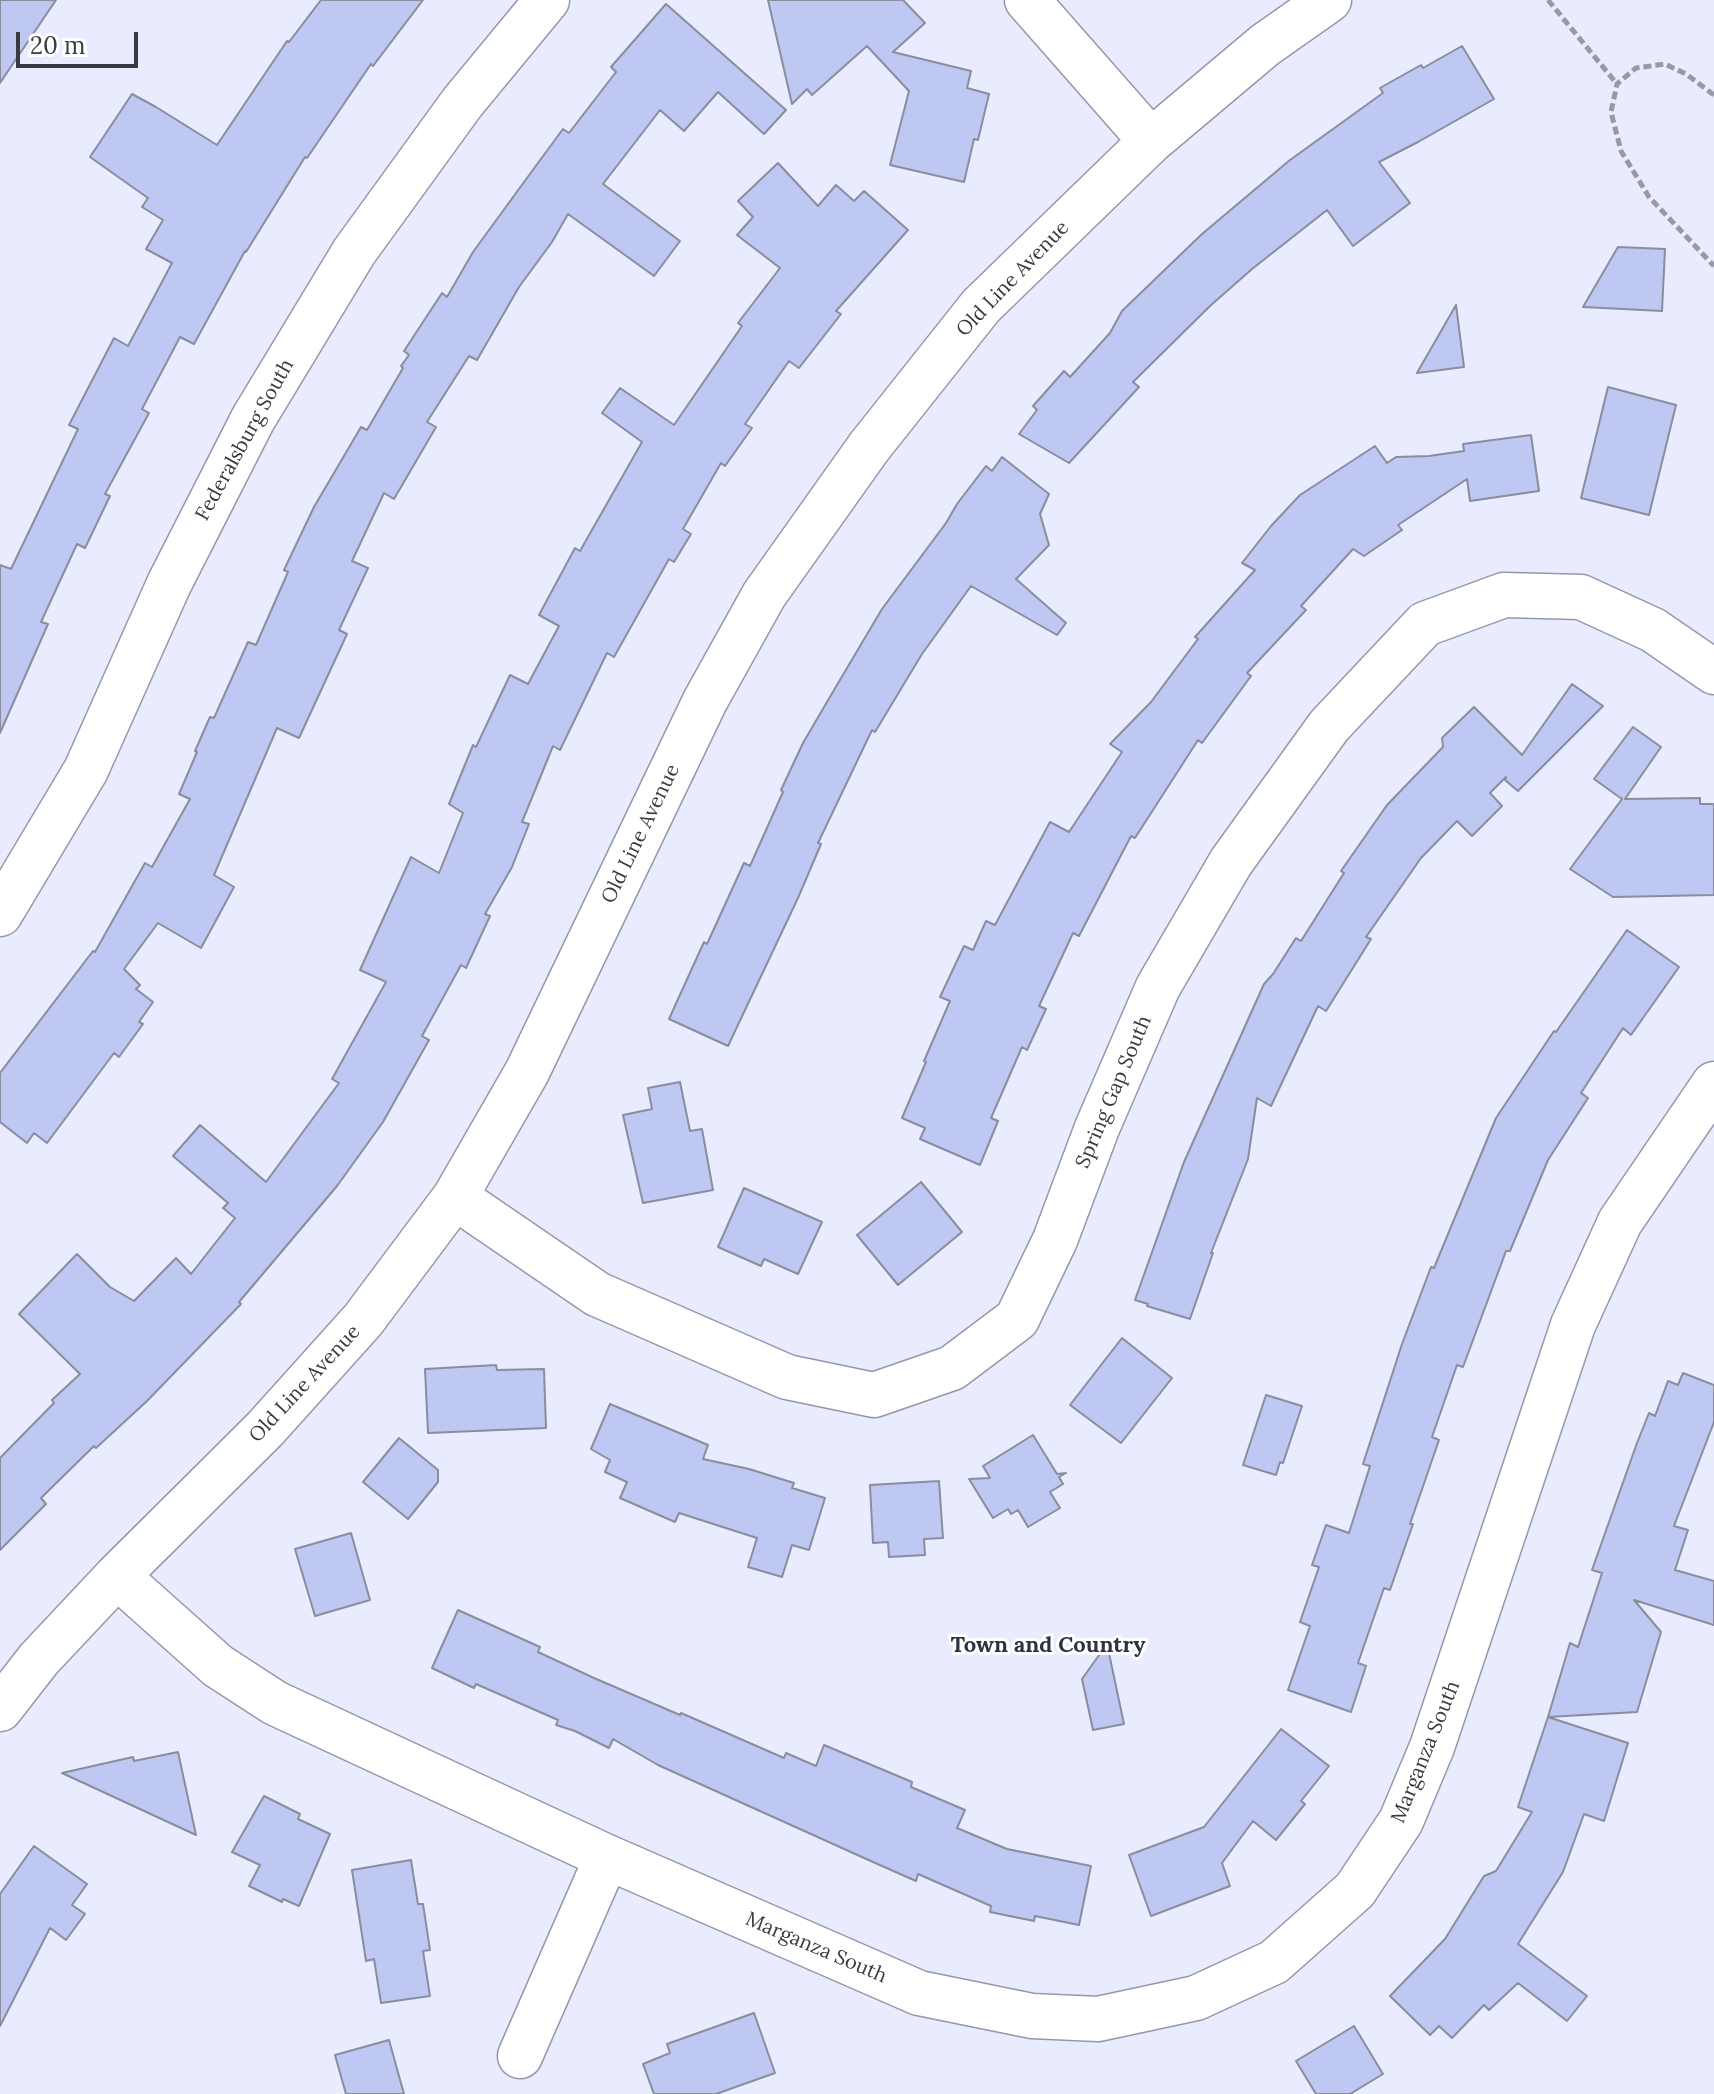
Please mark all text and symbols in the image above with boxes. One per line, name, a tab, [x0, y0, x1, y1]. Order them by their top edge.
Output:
scale bar	[20, 16, 142, 66]
text: 20 m	[30, 30, 86, 61]
street label: Old Line Avenue	[952, 216, 1074, 342]
street label: Federalsburg South	[191, 355, 299, 525]
street label: Old Line Avenue	[597, 761, 685, 907]
street label: Spring Gap South	[1071, 1012, 1157, 1172]
street label: Old Line Avenue	[244, 1320, 366, 1448]
district label: Town and Country	[951, 1633, 1145, 1659]
street label: Marganza South	[1387, 1677, 1465, 1827]
street label: Marganza South	[742, 1907, 890, 1989]

